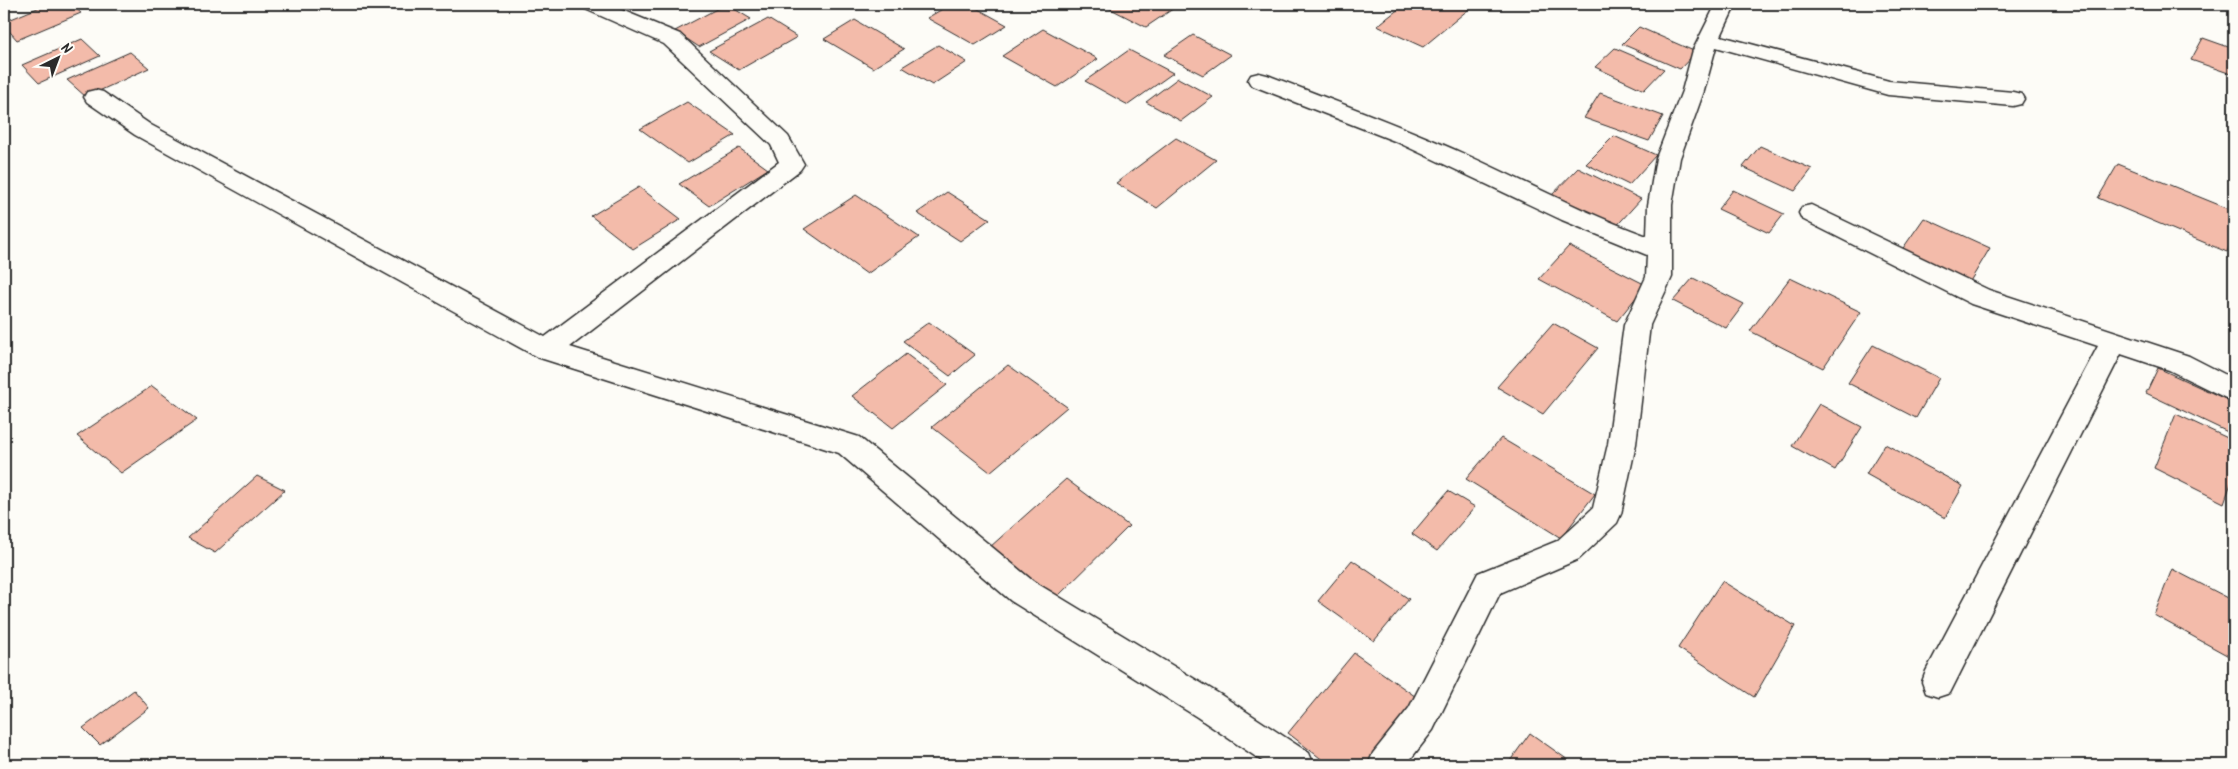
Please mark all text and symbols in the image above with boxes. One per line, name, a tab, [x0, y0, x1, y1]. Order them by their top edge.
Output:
north arrow	[32, 32, 82, 82]
text: N	[55, 38, 77, 60]

